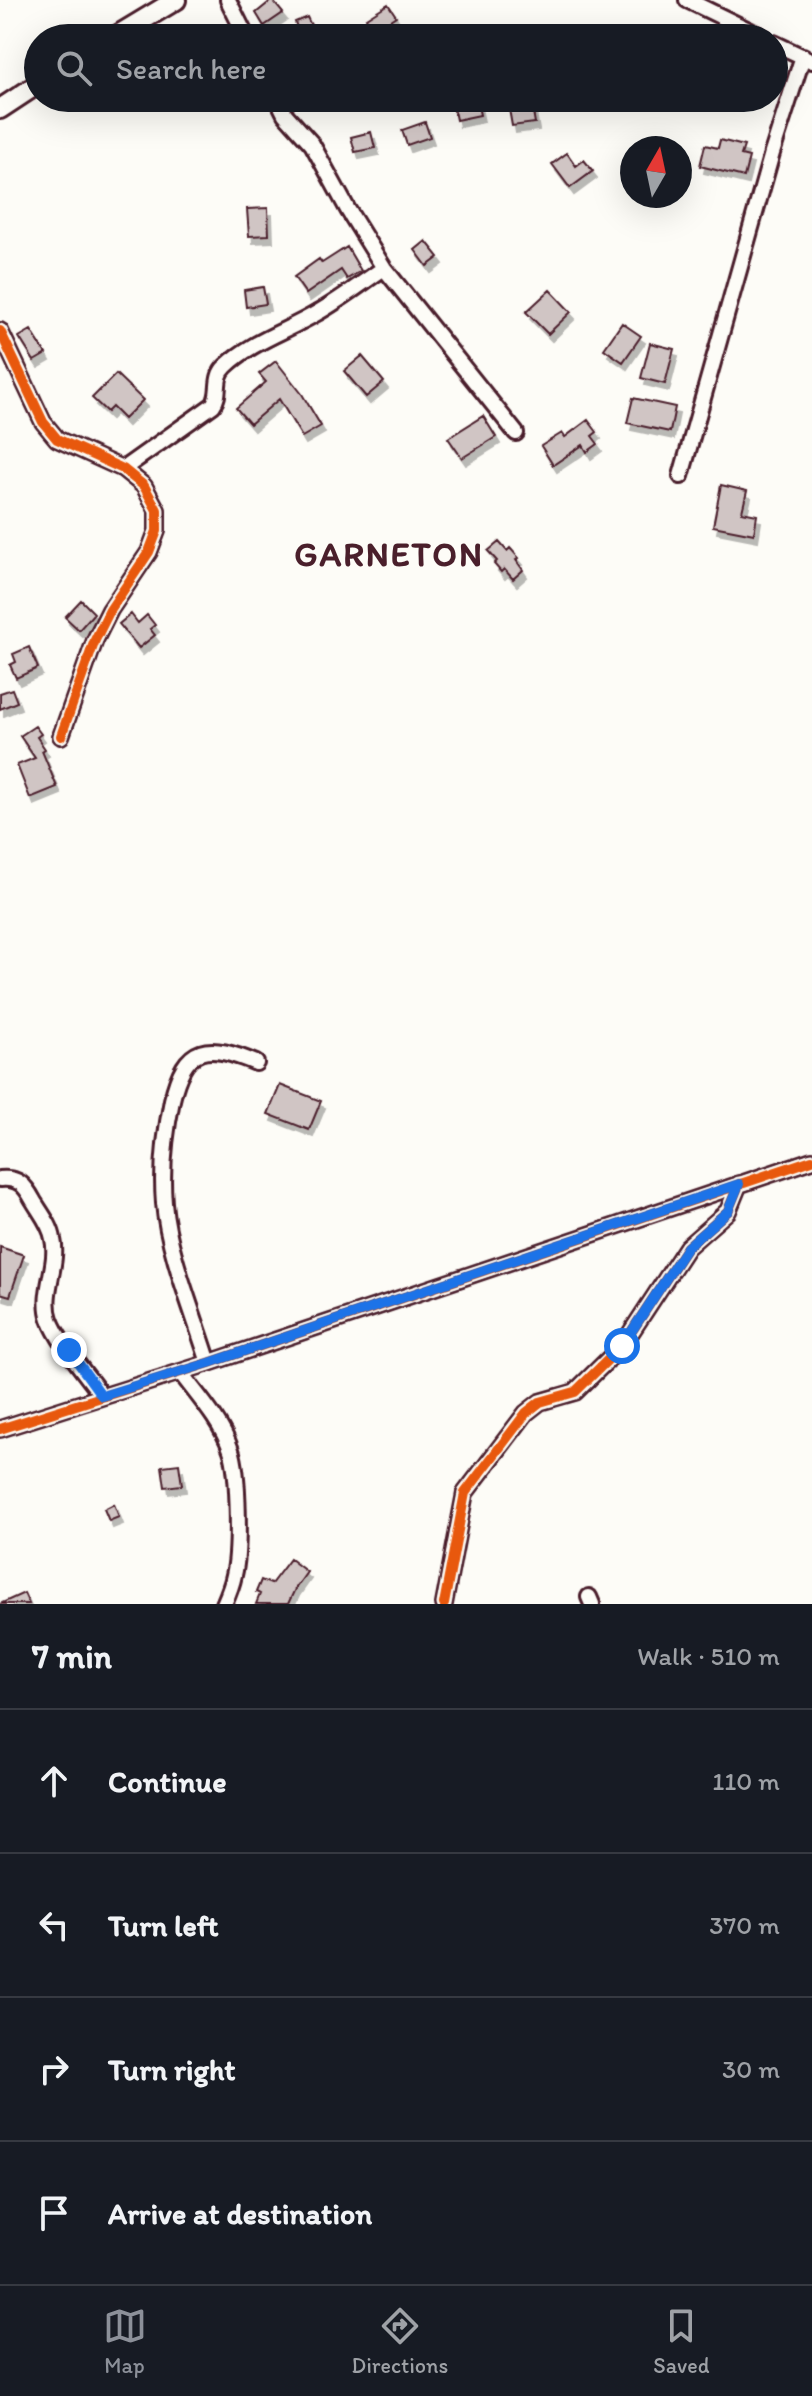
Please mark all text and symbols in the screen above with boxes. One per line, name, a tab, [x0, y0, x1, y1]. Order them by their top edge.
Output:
search box	[24, 24, 788, 112]
icon: search	[52, 46, 96, 90]
text: Search here	[116, 50, 266, 87]
north arrow	[620, 136, 692, 208]
district label: GARNETON	[294, 534, 484, 575]
route start	[604, 1328, 640, 1364]
route end	[51, 1332, 87, 1368]
text: 7 min	[32, 1636, 112, 1677]
text: Walk · 510 m	[637, 1640, 780, 1672]
icon: ahead	[32, 1759, 76, 1803]
text: Continue	[108, 1763, 227, 1800]
text: 110 m	[712, 1765, 780, 1797]
icon: left	[32, 1903, 76, 1947]
text: Turn left	[108, 1907, 219, 1944]
text: 370 m	[709, 1909, 780, 1941]
icon: right	[32, 2047, 76, 2091]
text: Turn right	[108, 2051, 236, 2088]
text: 30 m	[722, 2053, 780, 2085]
icon: arrive	[32, 2191, 76, 2235]
text: Arrive at destination	[108, 2195, 372, 2232]
tab: Map	[103, 2304, 147, 2379]
tab: Directions	[352, 2304, 448, 2379]
tab: Saved	[653, 2304, 709, 2379]

